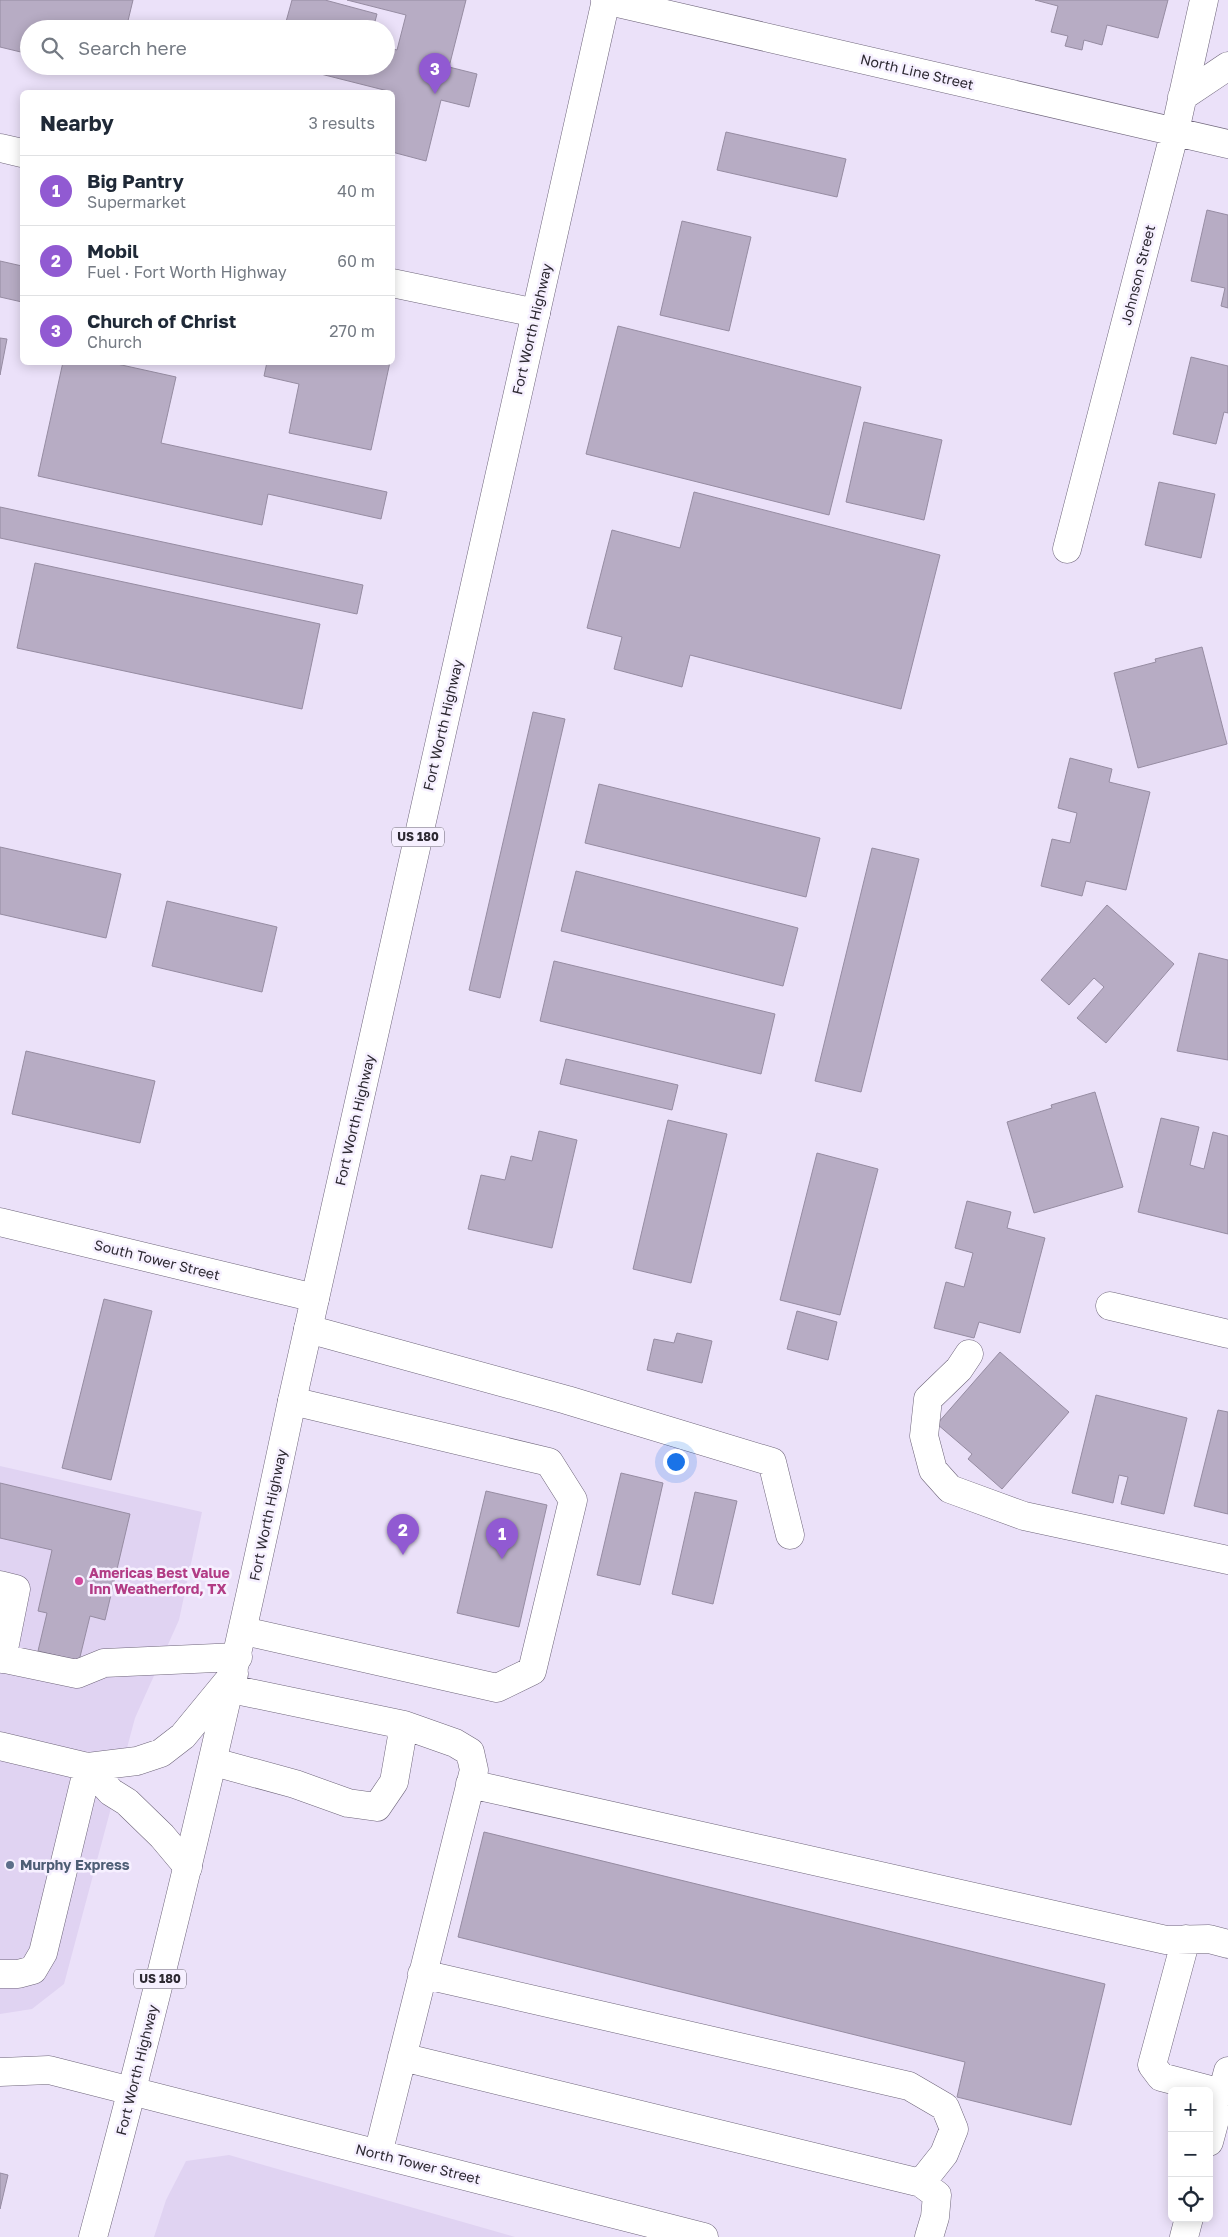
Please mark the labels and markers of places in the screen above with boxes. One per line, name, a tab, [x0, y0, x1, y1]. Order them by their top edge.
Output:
pin: 3	[419, 53, 451, 94]
pin: 2	[387, 1514, 419, 1555]
pin: 1	[486, 1518, 518, 1559]
place label: Americas Best Value Inn Weatherford, TX	[89, 1564, 230, 1597]
marker: Americas Best Value Inn Weatherford, TX	[73, 1575, 85, 1587]
place label: Murphy Express	[20, 1856, 130, 1873]
marker: Murphy Express	[4, 1859, 16, 1871]

